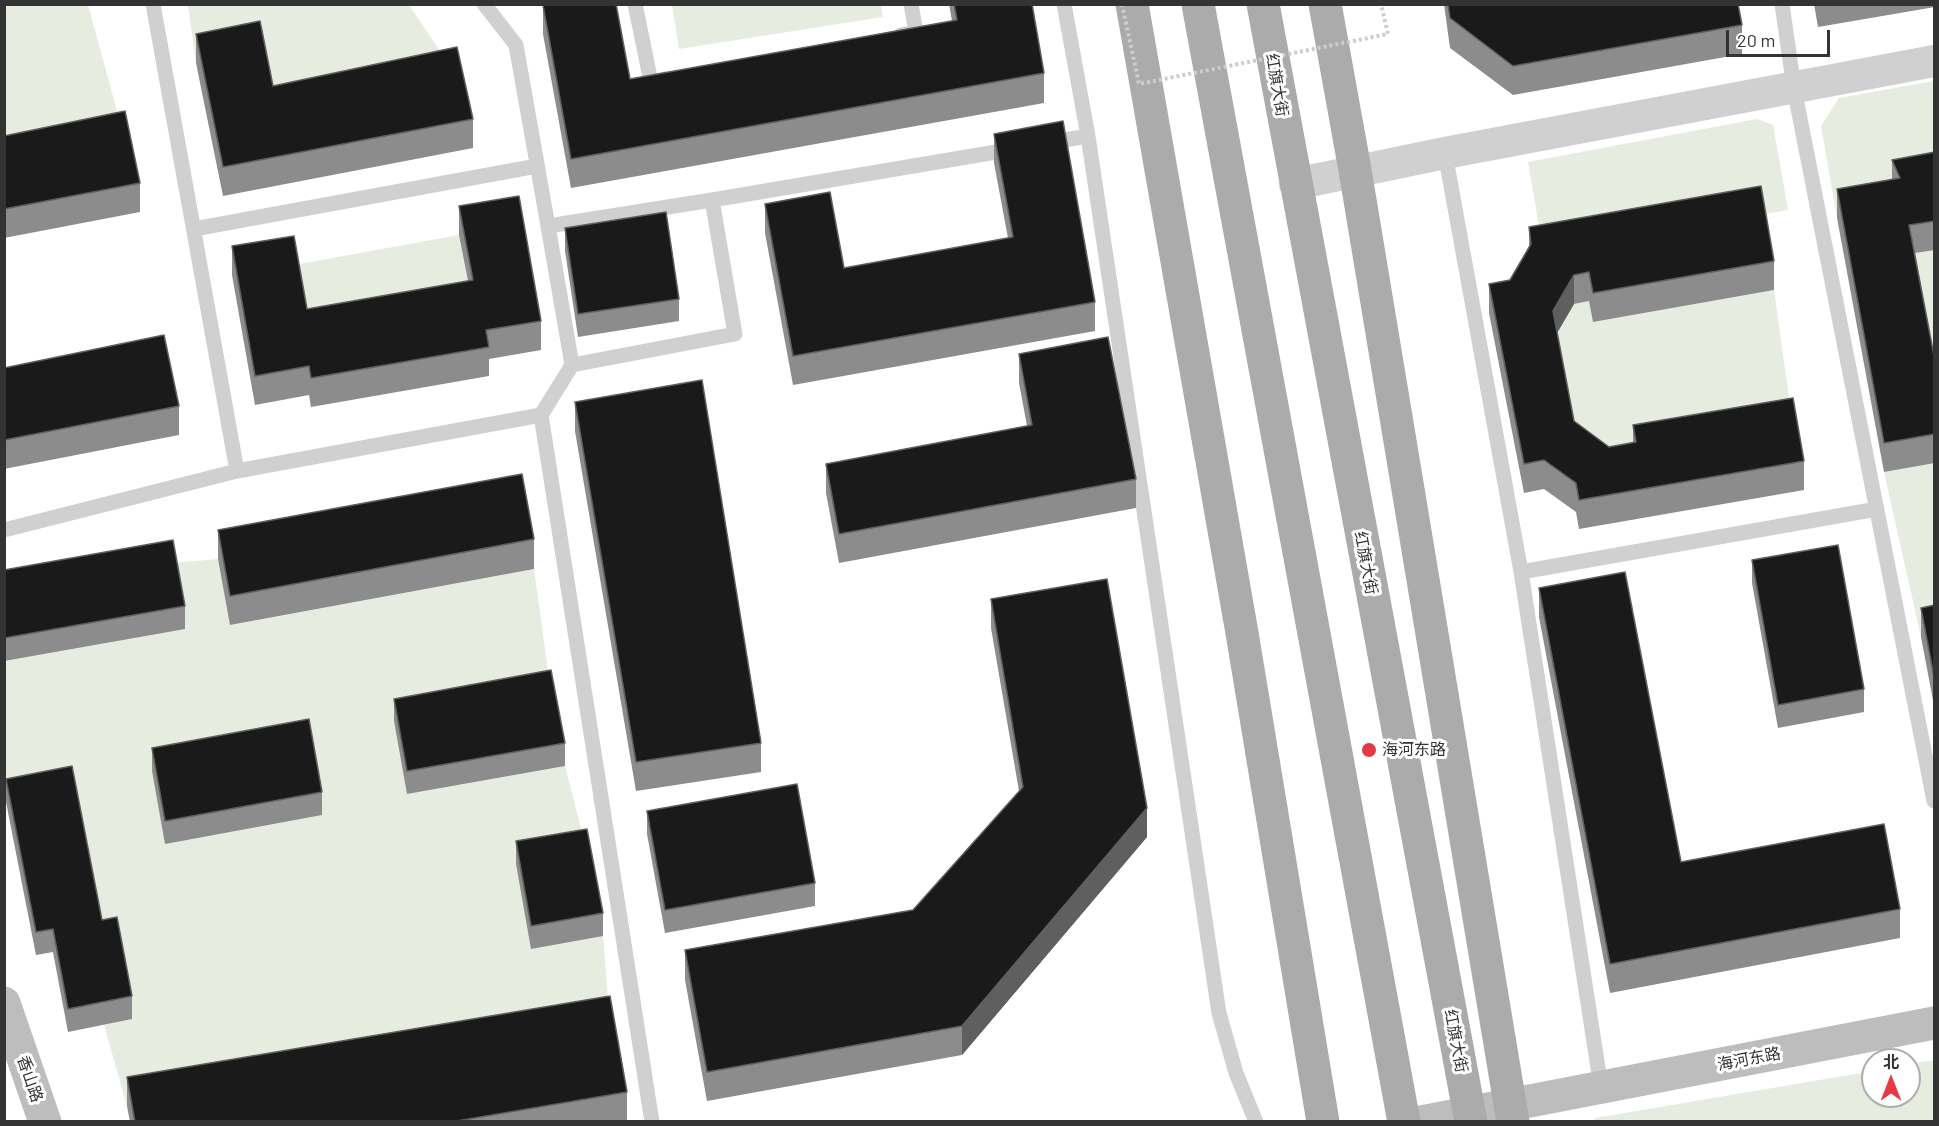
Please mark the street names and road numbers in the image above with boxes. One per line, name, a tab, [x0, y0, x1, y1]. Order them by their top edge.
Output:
street label: 红旗大街	[1262, 52, 1292, 118]
street label: 红旗大街	[1350, 530, 1382, 596]
street label: 红旗大街	[1440, 1008, 1472, 1074]
street label: 海河东路	[1716, 1043, 1782, 1075]
street label: 香山路	[13, 1053, 47, 1105]

